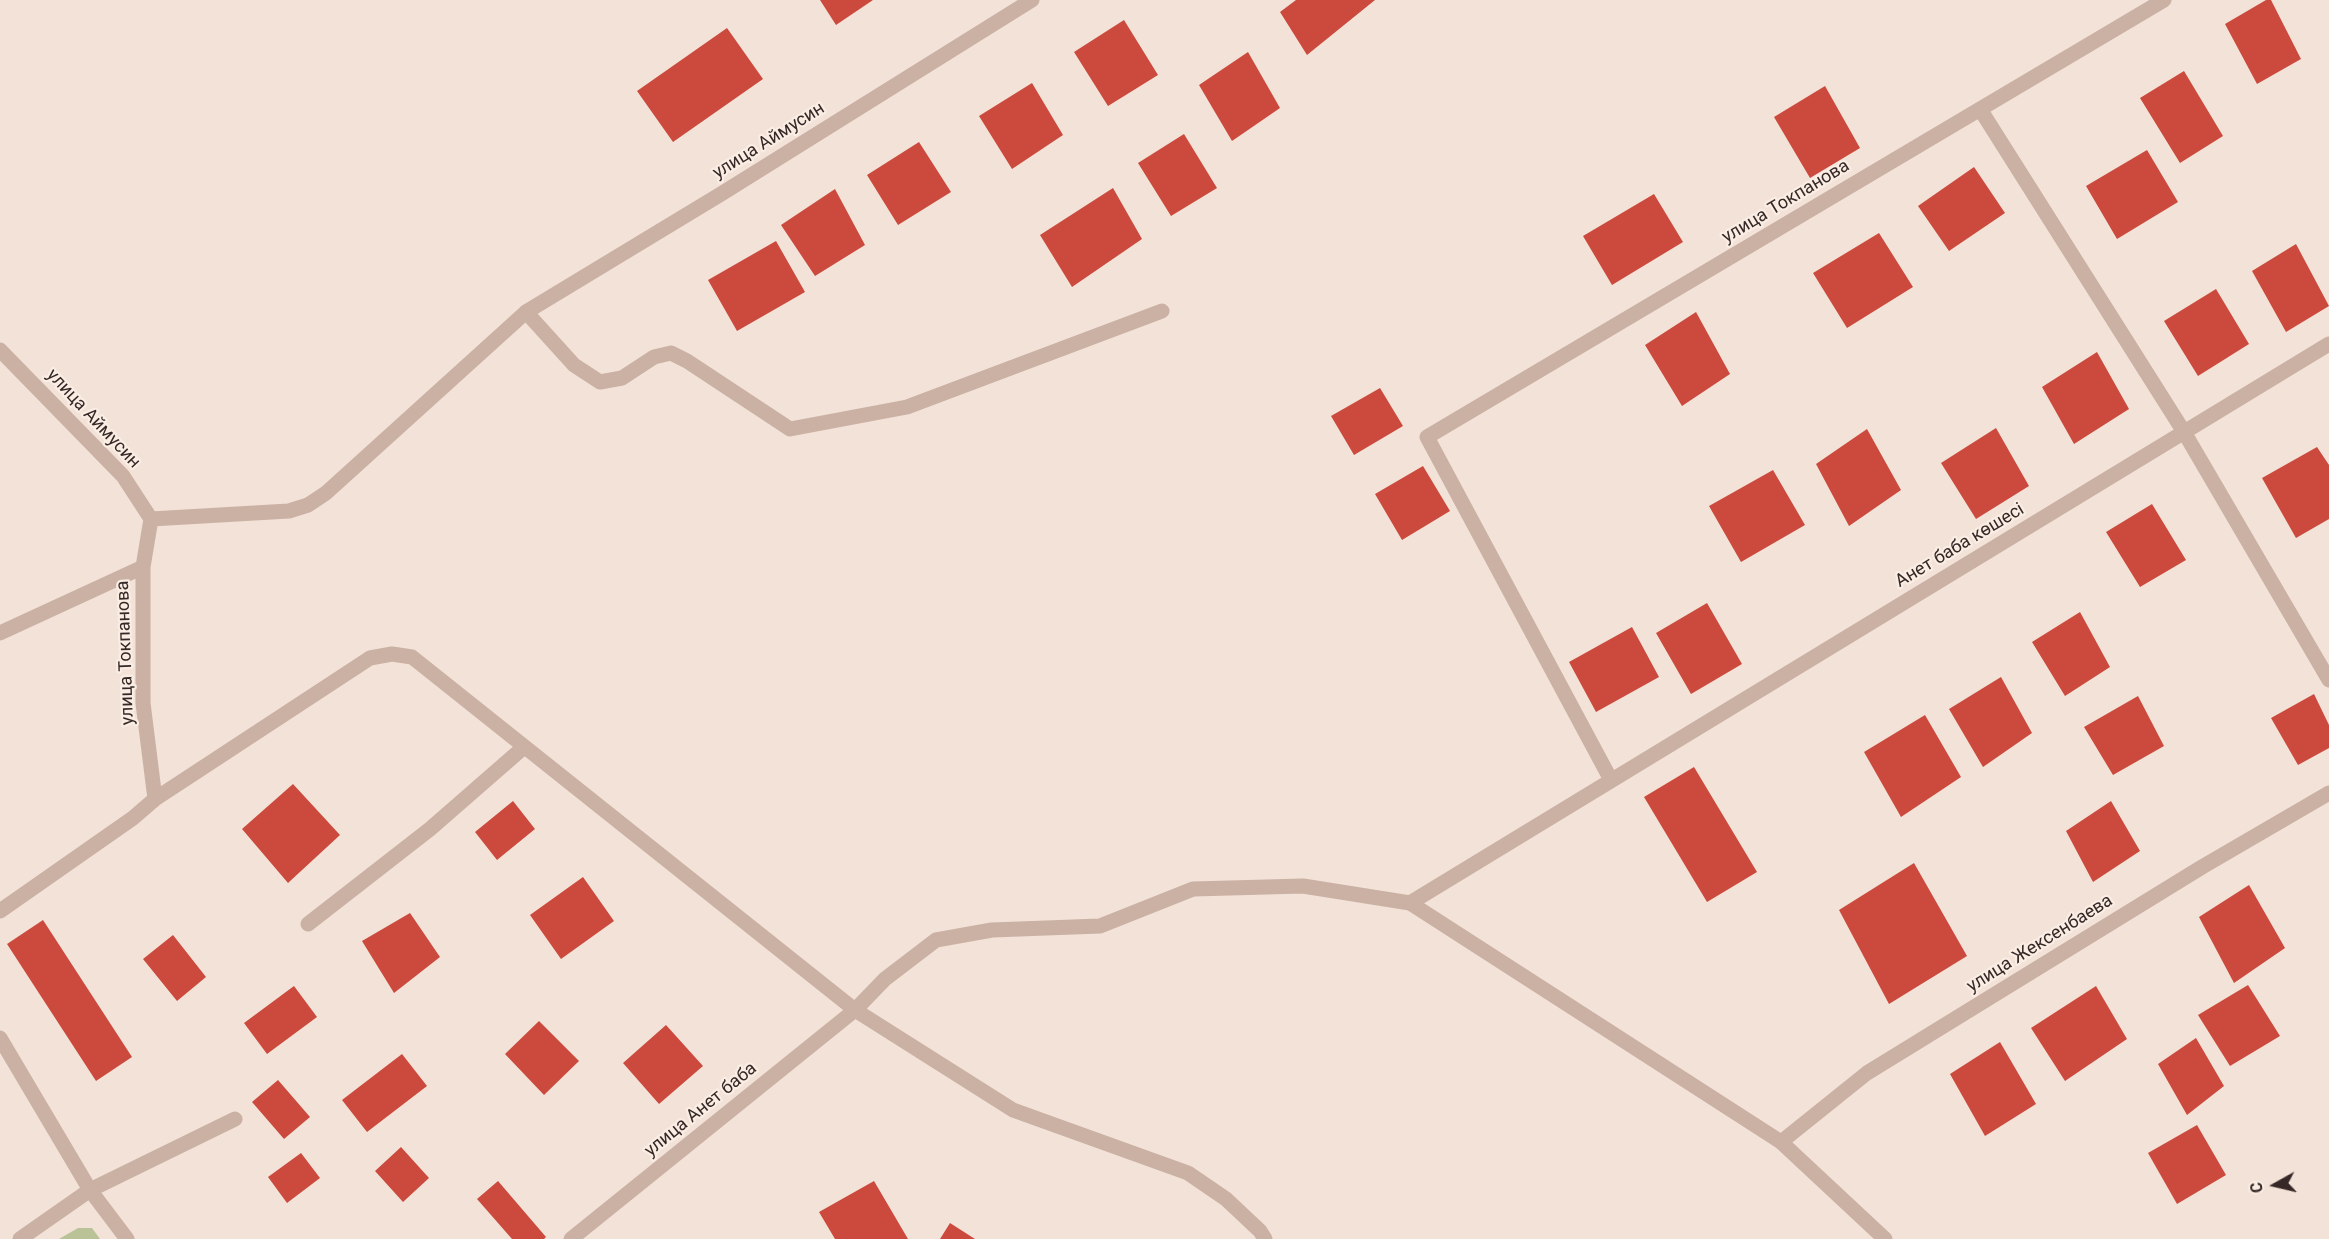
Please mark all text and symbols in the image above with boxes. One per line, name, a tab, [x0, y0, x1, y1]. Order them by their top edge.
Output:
street label: улица Аймусин	[709, 98, 829, 184]
street label: улица Токпанова	[1718, 155, 1854, 249]
street label: улица Аймусин	[41, 365, 145, 473]
street label: Анет баба көшесі	[1892, 499, 2028, 593]
street label: улица Токпанова	[113, 580, 139, 726]
street label: улица Жексенбаева	[1963, 890, 2117, 998]
street label: улица Анет баба	[641, 1058, 761, 1162]
north arrow	[2245, 1155, 2305, 1215]
text: С	[2247, 1181, 2267, 1194]

